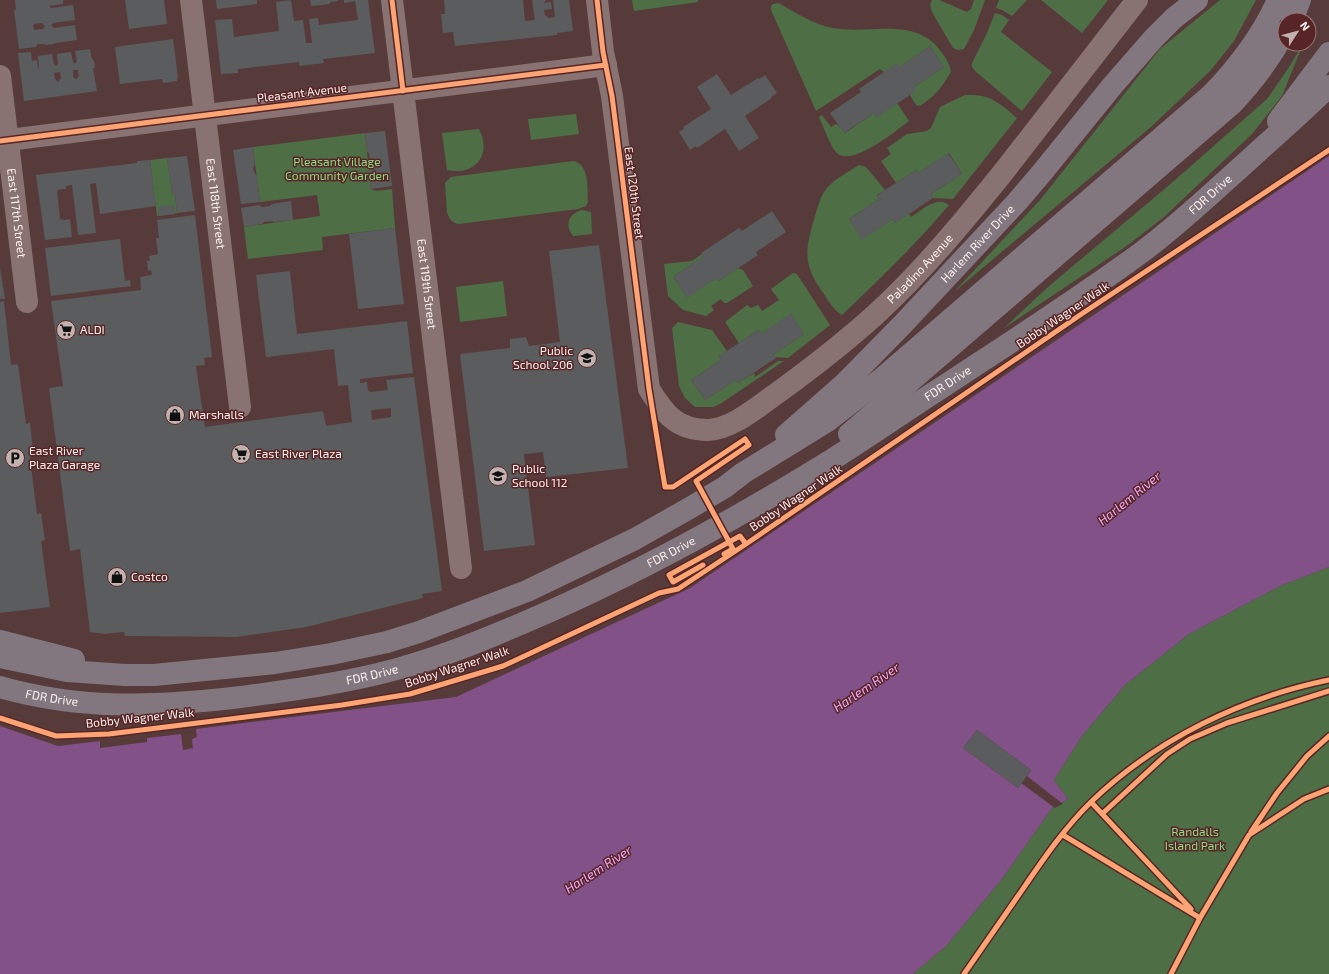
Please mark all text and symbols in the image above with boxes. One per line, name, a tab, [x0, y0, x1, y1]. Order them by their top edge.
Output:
north arrow	[1277, 12, 1317, 52]
text: N	[1298, 19, 1313, 33]
street label: Pleasant Avenue	[256, 80, 348, 104]
street label: East 120th Street	[622, 146, 648, 240]
park label: Pleasant Village Community Garden	[285, 154, 389, 182]
street label: East 118th Street	[204, 157, 229, 250]
street label: East 117th Street	[5, 167, 30, 259]
street label: FDR Drive	[1185, 171, 1234, 217]
street label: Harlem River Drive	[937, 201, 1017, 285]
street label: Paladino Avenue	[884, 230, 955, 306]
street label: East 119th Street	[415, 238, 440, 330]
street label: Bobby Wagner Walk	[1013, 278, 1112, 350]
supermarket icon: ALDI	[55, 319, 77, 341]
place label: ALDI	[80, 322, 105, 336]
place label: Public School 206	[513, 343, 573, 371]
school or university icon: Public School 206	[576, 347, 598, 369]
street label: FDR Drive	[921, 362, 973, 403]
shop icon: Marshalls	[164, 404, 186, 426]
place label: Marshalls	[189, 407, 244, 421]
place label: East River Plaza Garage	[29, 443, 100, 471]
supermarket icon: East River Plaza	[230, 443, 252, 465]
place label: East River Plaza	[255, 446, 342, 460]
parking icon: East River Plaza Garage	[4, 447, 26, 469]
place label: Public School 112	[512, 461, 568, 489]
street label: Bobby Wagner Walk	[746, 461, 845, 533]
school or university icon: Public School 112	[487, 465, 509, 487]
water label: Harlem River	[1094, 467, 1164, 528]
street label: FDR Drive	[644, 533, 697, 570]
shop icon: Costco	[106, 566, 128, 588]
place label: Costco	[131, 569, 168, 583]
street label: Bobby Wagner Walk	[403, 643, 511, 690]
water label: Harlem River	[830, 658, 903, 715]
street label: FDR Drive	[345, 661, 400, 687]
street label: FDR Drive	[24, 686, 79, 708]
street label: Bobby Wagner Walk	[85, 704, 195, 730]
park label: Randalls Island Park	[1165, 824, 1225, 852]
water label: Harlem River	[562, 841, 635, 897]

